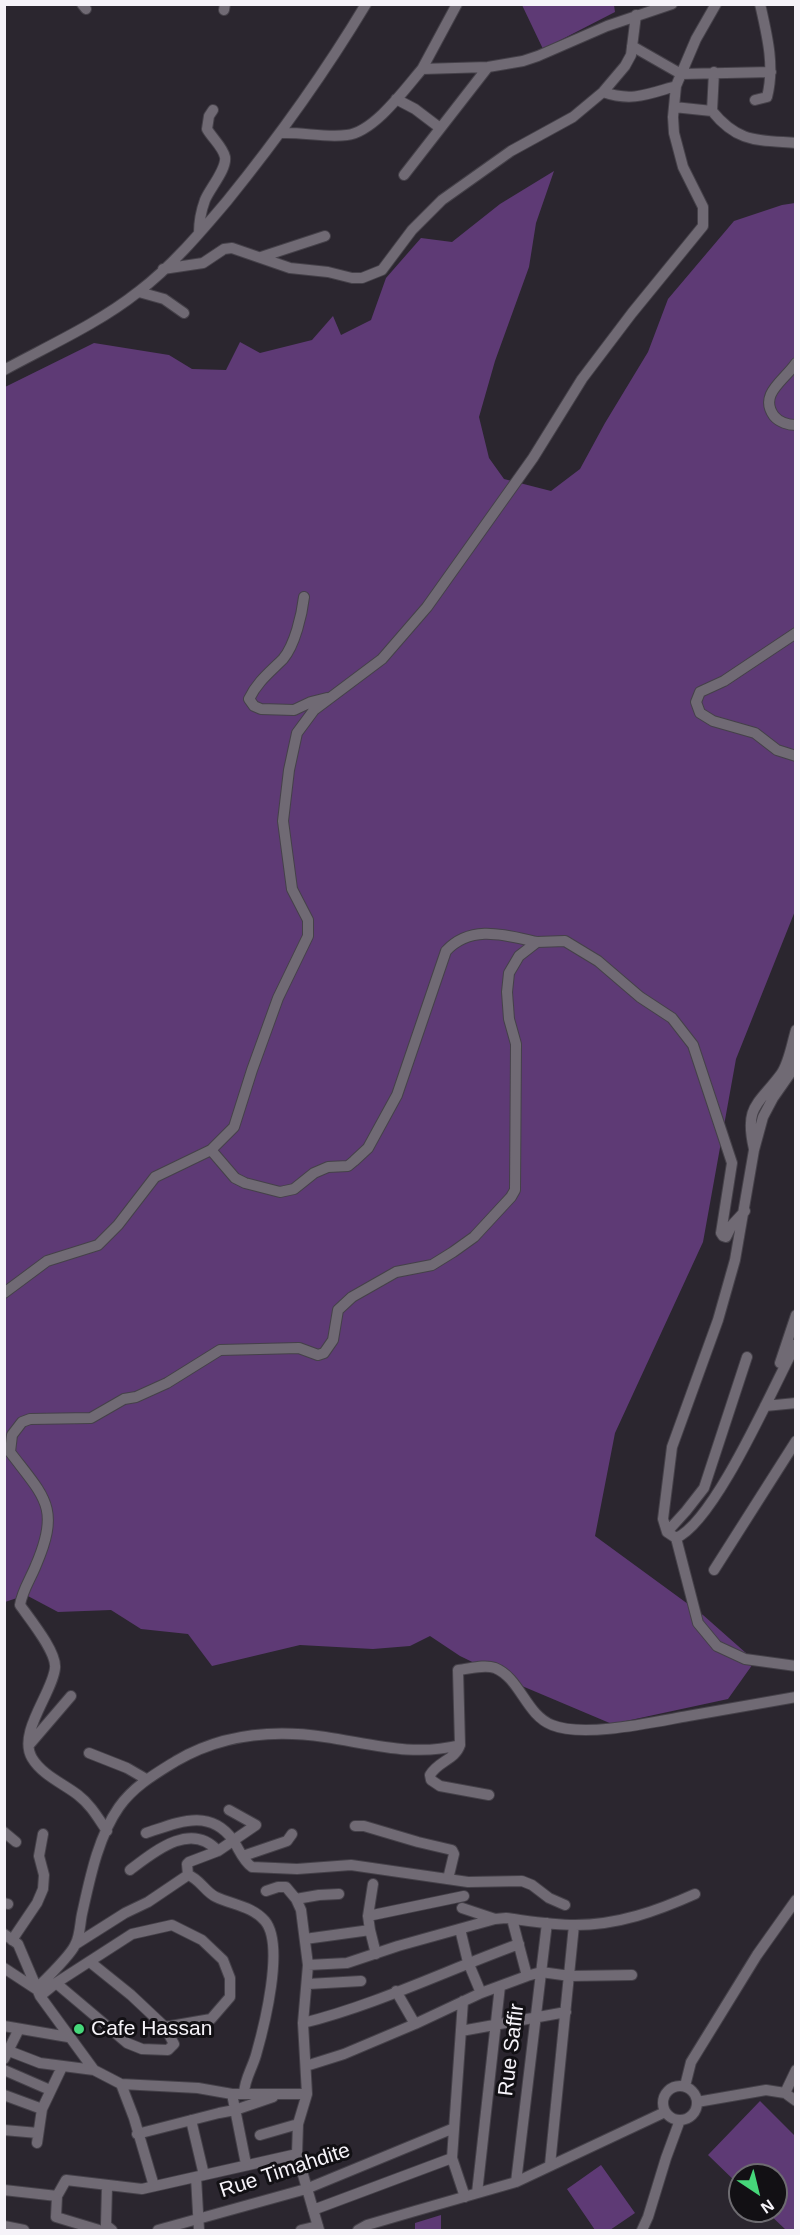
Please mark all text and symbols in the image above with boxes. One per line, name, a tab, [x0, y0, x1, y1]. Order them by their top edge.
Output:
street label: Rue Saffir	[494, 2002, 530, 2098]
place label: Cafe Hassan	[91, 2016, 212, 2042]
marker: Cafe Hassan	[72, 2022, 86, 2036]
street label: Rue Timahdite	[217, 2138, 353, 2204]
north arrow	[728, 2163, 788, 2223]
text: N	[758, 2196, 777, 2217]

